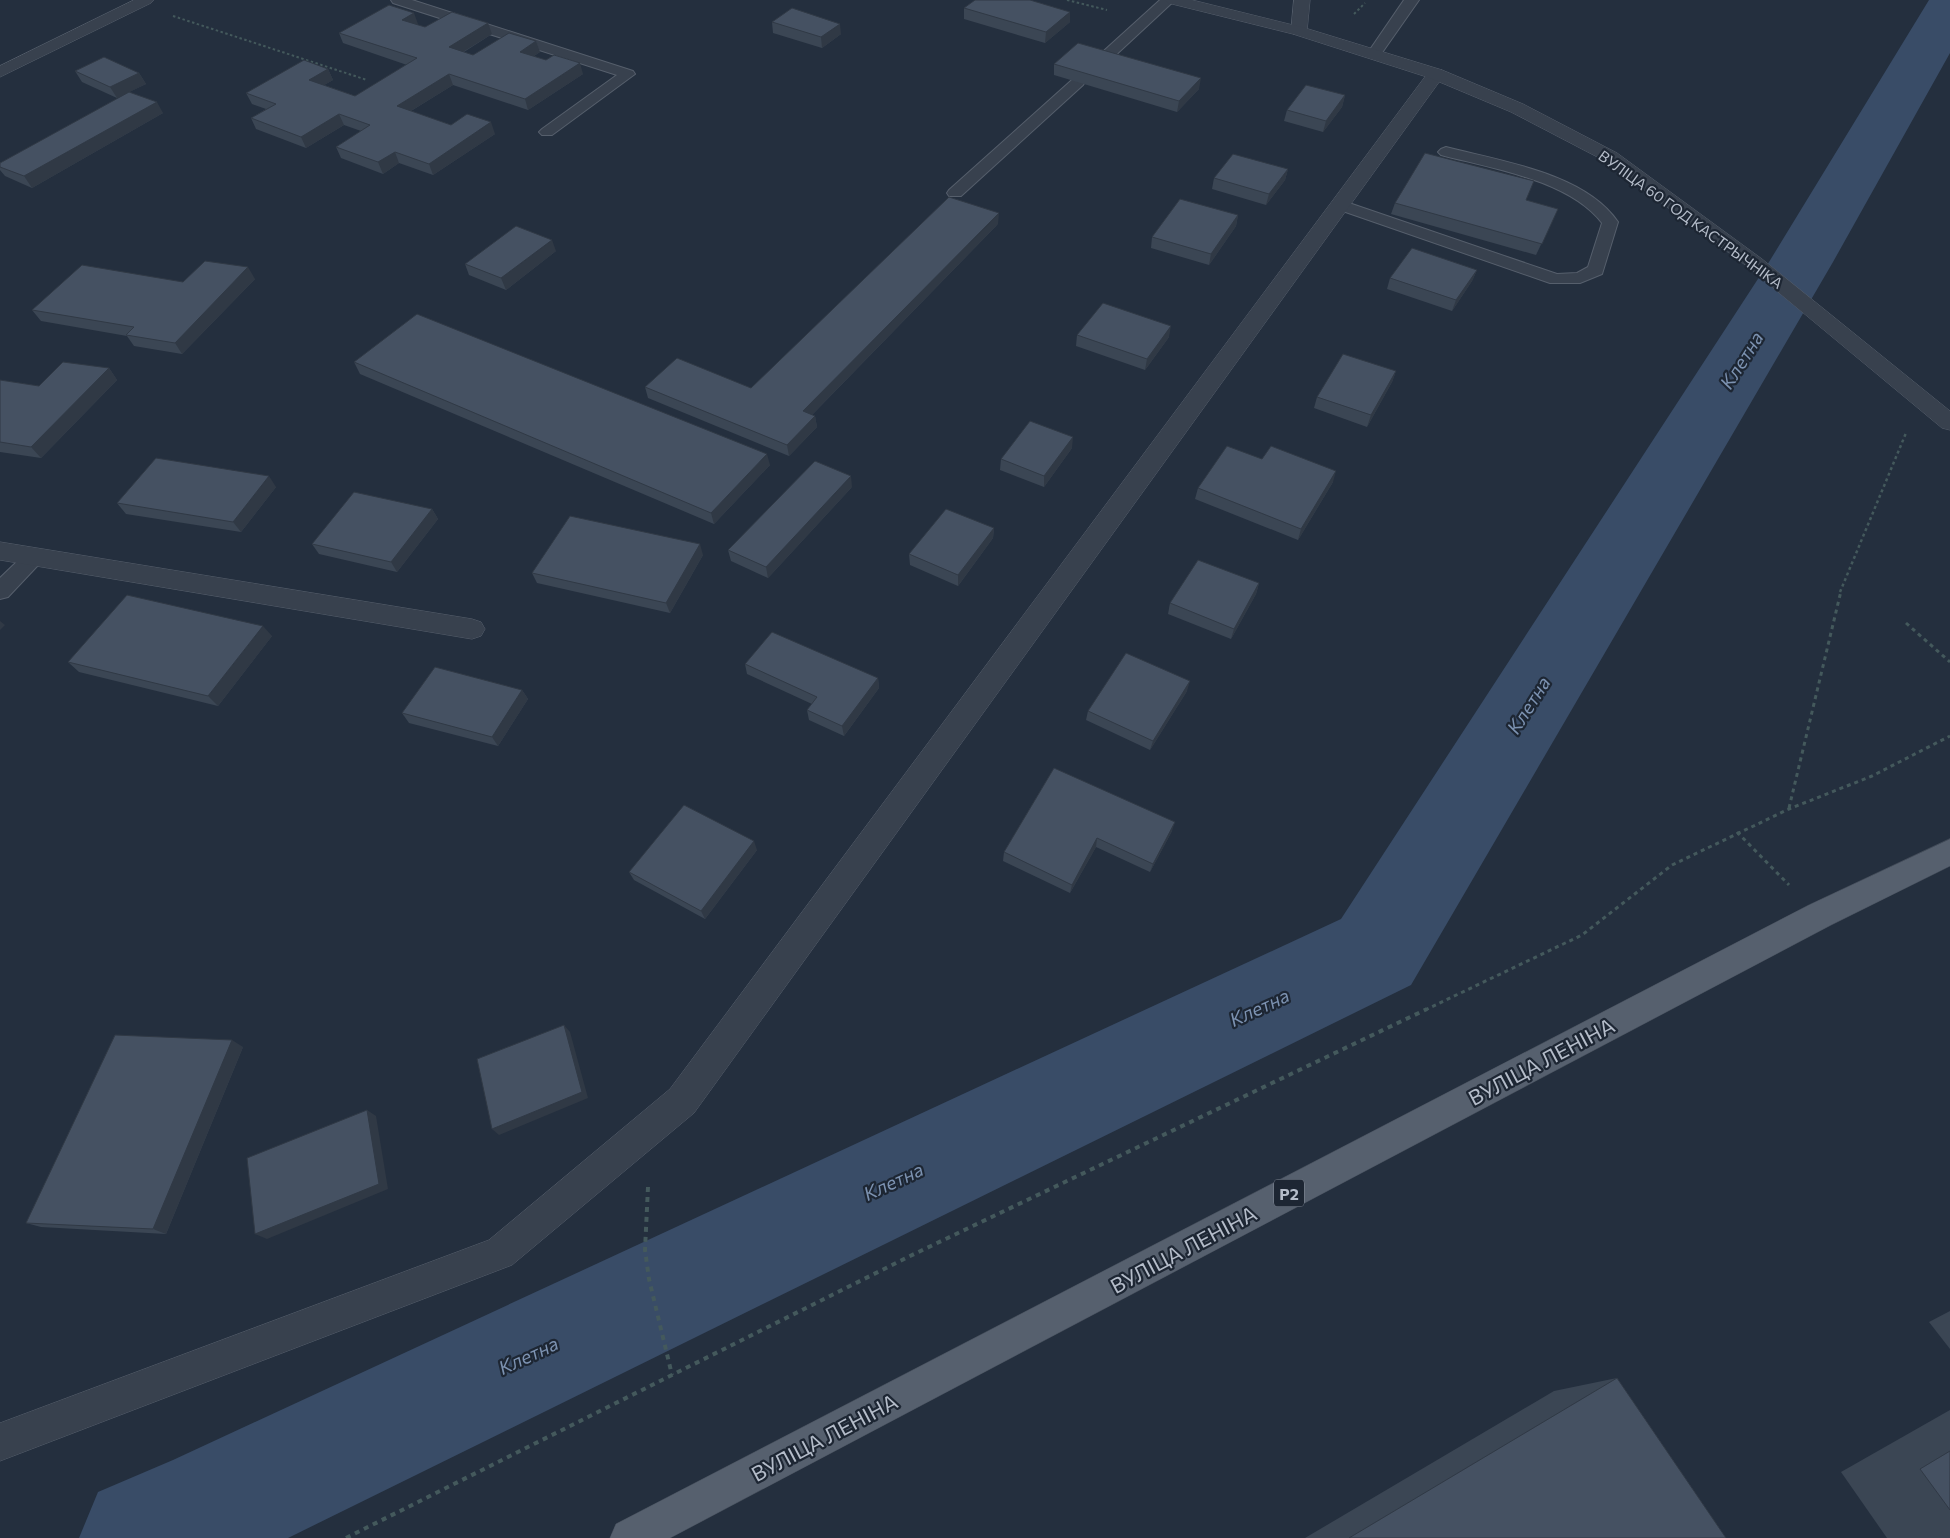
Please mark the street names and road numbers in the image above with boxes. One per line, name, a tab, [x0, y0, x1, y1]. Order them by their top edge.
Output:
street label: ВУЛІЦА 60 ГОД КАСТРЫЧНІКА	[1595, 146, 1787, 292]
street label: ВУЛІЦА ЛЕНІНА	[1464, 1012, 1618, 1110]
road number: Р2	[1274, 1180, 1304, 1206]
street label: ВУЛІЦА ЛЕНІНА	[1106, 1200, 1260, 1298]
street label: ВУЛІЦА ЛЕНІНА	[747, 1388, 901, 1486]

